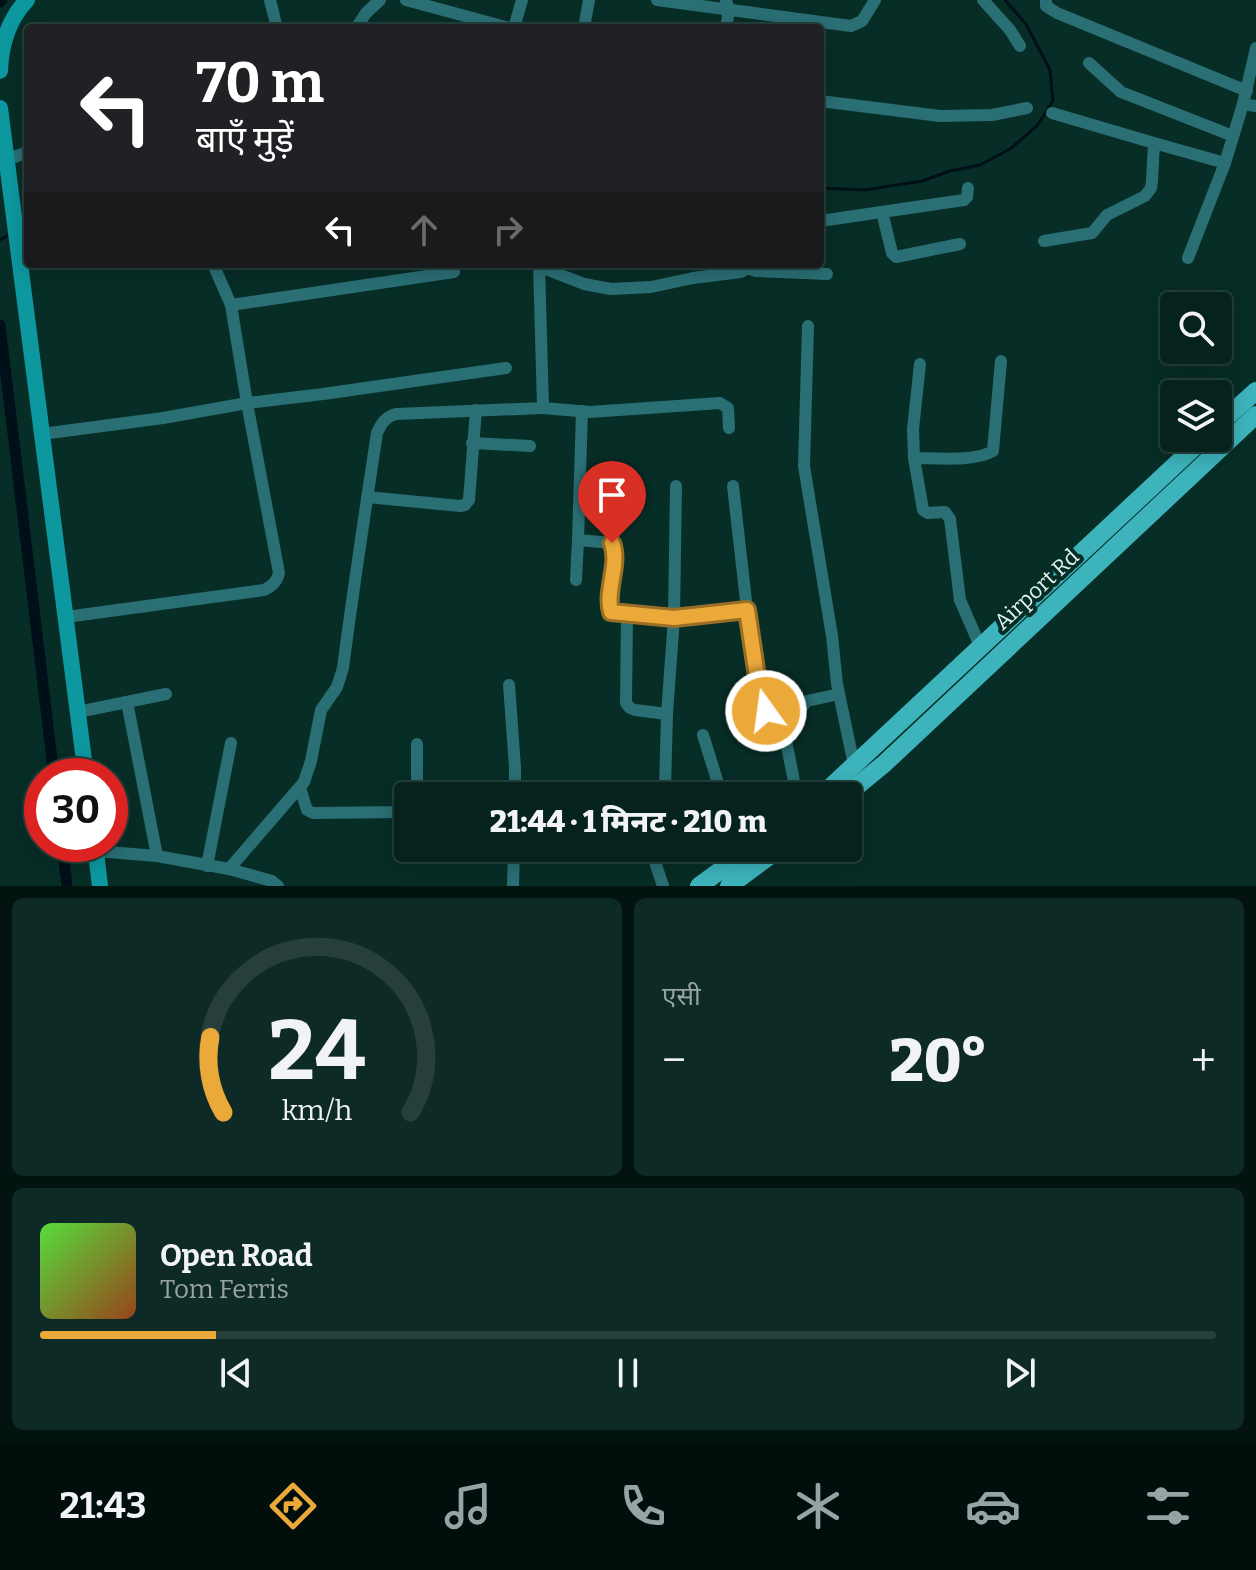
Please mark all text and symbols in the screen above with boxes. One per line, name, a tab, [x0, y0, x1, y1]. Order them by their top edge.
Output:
text: 70 m	[196, 50, 324, 117]
icon: left	[64, 56, 168, 160]
text: बाएँ मुड़ें	[196, 118, 294, 162]
icon: left	[318, 208, 362, 252]
icon: ahead	[402, 208, 446, 252]
icon: right	[486, 208, 530, 252]
map controls	[1160, 292, 1232, 452]
button: search	[1160, 292, 1232, 364]
button: layers	[1160, 380, 1232, 452]
pin	[578, 461, 646, 543]
icon: arrive	[590, 473, 634, 517]
street label: Airport Rd	[988, 543, 1084, 635]
position arrow	[724, 669, 808, 753]
speed limit sign: 30	[24, 758, 128, 862]
text: 21:44 · 1 मिनट · 210 m	[490, 804, 766, 840]
text: एसी	[662, 981, 701, 1012]
text: 24	[268, 1001, 366, 1101]
text: 20°	[889, 1025, 988, 1097]
text: −	[662, 1034, 686, 1087]
text: +	[1191, 1034, 1216, 1087]
text: km/h	[282, 1093, 353, 1128]
text: Open Road	[160, 1238, 313, 1274]
text: Tom Ferris	[160, 1274, 289, 1305]
icon: previous	[214, 1351, 258, 1395]
icon: pause	[606, 1351, 650, 1395]
icon: next	[998, 1351, 1042, 1395]
icon: directions	[265, 1478, 321, 1534]
icon: music	[440, 1478, 496, 1534]
icon: phone	[615, 1478, 671, 1534]
icon: climate	[790, 1478, 846, 1534]
icon: car	[965, 1478, 1021, 1534]
icon: filters	[1140, 1478, 1196, 1534]
text: 21:43	[60, 1484, 146, 1528]

